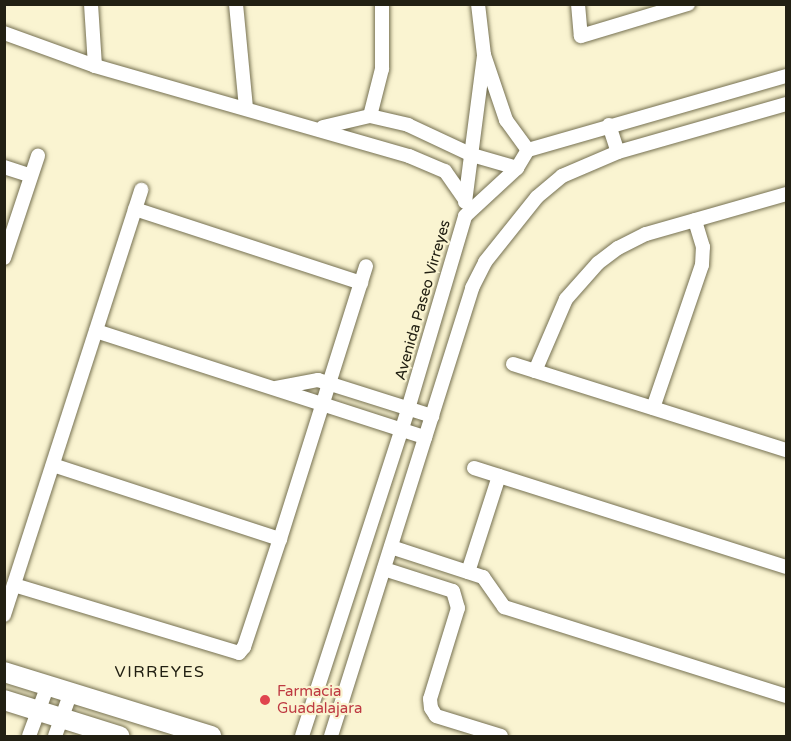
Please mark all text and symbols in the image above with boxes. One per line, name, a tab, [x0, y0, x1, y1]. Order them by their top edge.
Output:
street label: Avenida Paseo Virreyes	[391, 218, 455, 382]
district label: VIRREYES	[115, 662, 205, 682]
place label: Farmacia Guadalajara	[277, 682, 362, 717]
marker: Farmacia Guadalajara	[258, 693, 272, 707]

